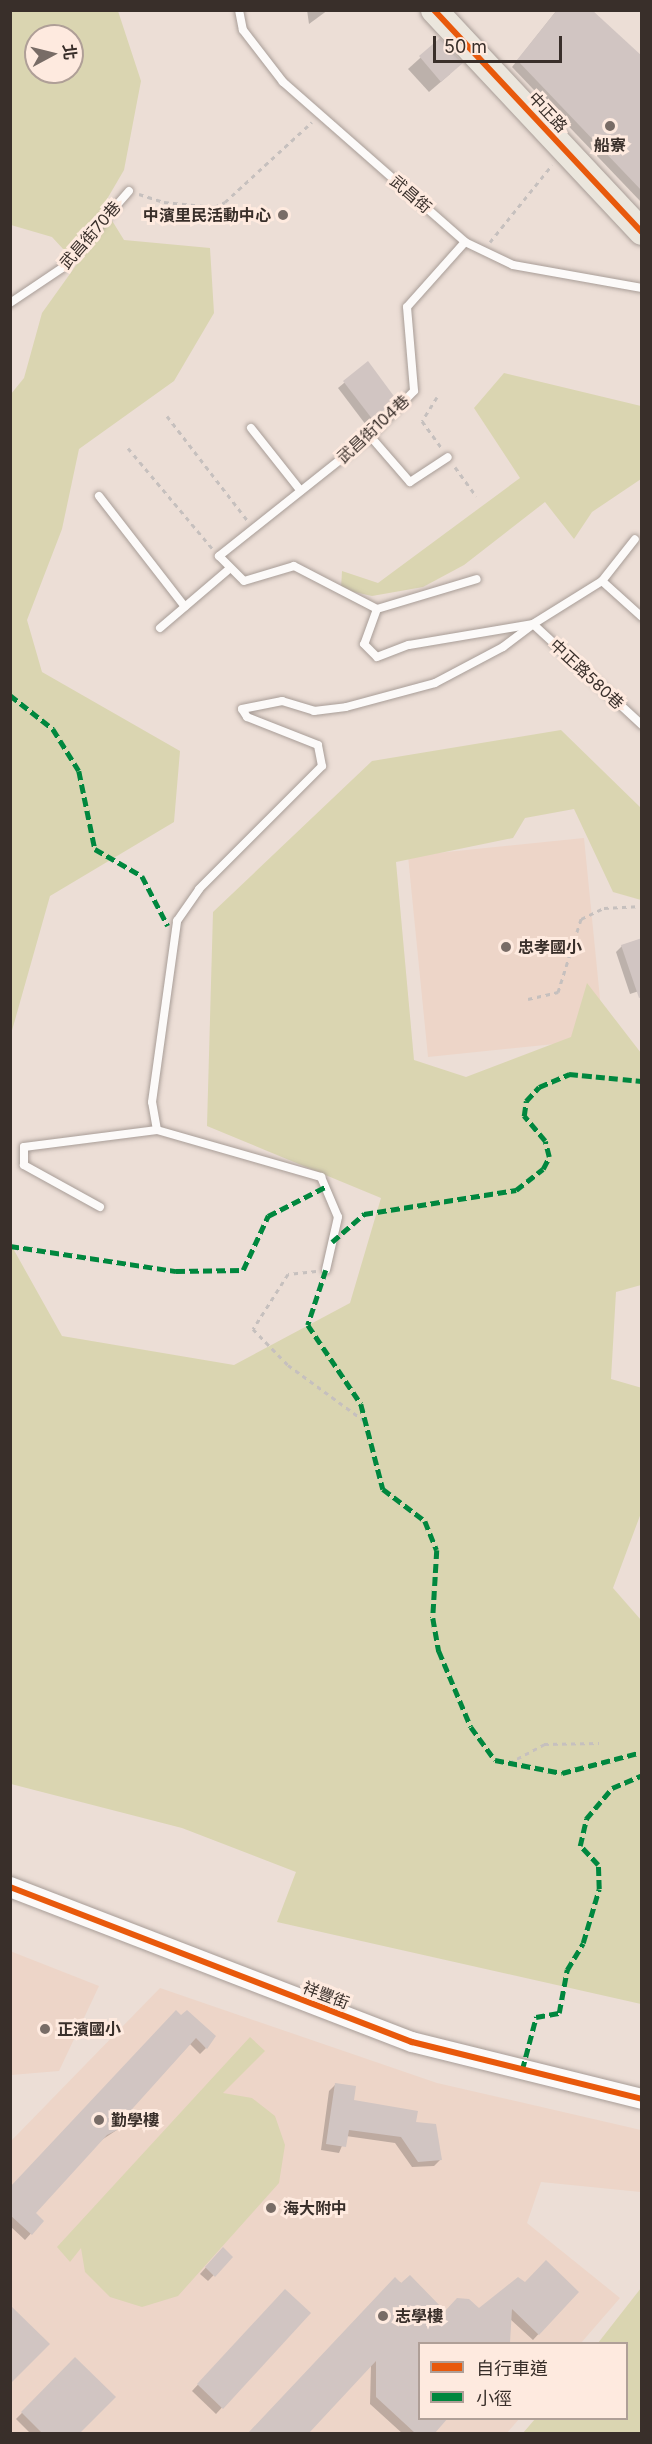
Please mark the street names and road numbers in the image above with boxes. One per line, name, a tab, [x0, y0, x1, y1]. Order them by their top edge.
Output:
street label: 中正路	[525, 88, 571, 136]
street label: 武昌街	[387, 171, 435, 217]
street label: 武昌街70巷	[56, 197, 124, 273]
street label: 武昌街104巷	[333, 391, 413, 467]
street label: 中正路580巷	[546, 635, 628, 713]
street label: 祥豐街	[300, 1977, 352, 2013]

